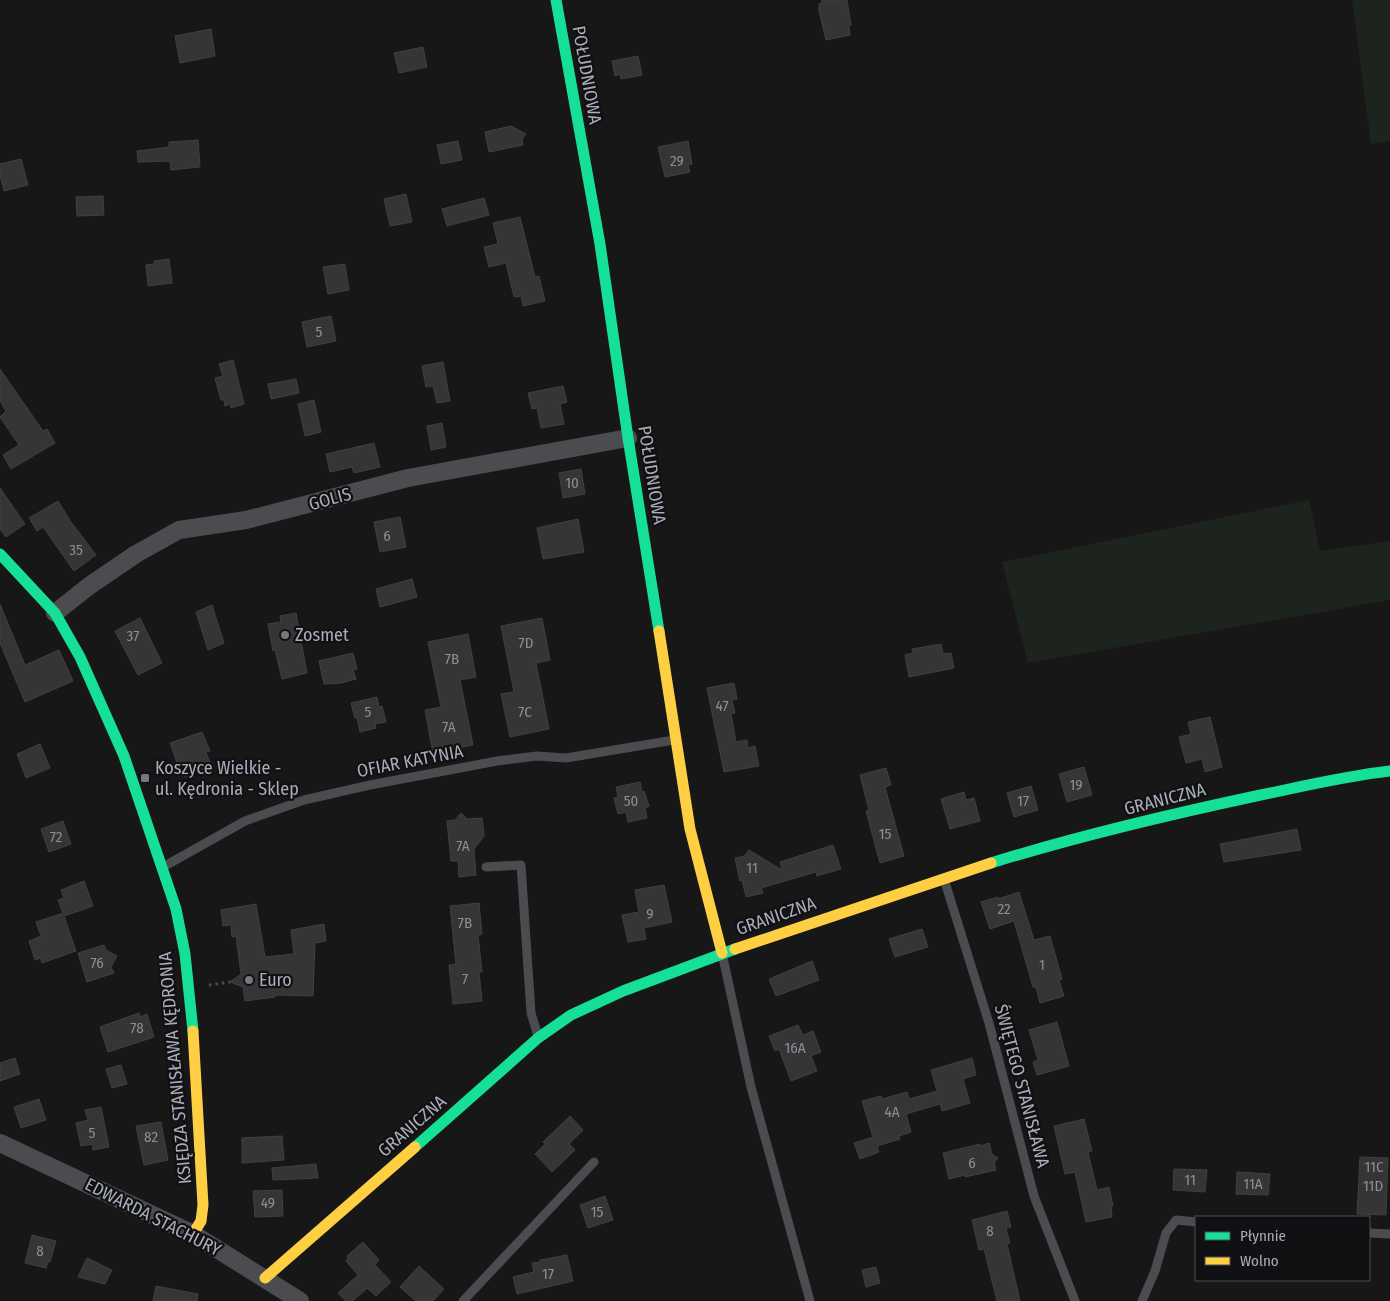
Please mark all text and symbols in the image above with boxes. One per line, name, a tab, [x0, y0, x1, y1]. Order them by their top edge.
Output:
street label: POŁUDNIOWA	[568, 24, 607, 126]
house number: 29	[670, 152, 684, 170]
house number: 5	[316, 323, 323, 341]
street label: POŁUDNIOWA	[633, 424, 671, 526]
house number: 10	[565, 474, 579, 492]
street label: GOLIS	[306, 483, 354, 515]
house number: 6	[383, 527, 391, 545]
house number: 35	[69, 541, 83, 559]
place label: Zosmet	[295, 624, 349, 646]
house number: 37	[127, 627, 139, 645]
marker: Zosmet	[279, 629, 291, 641]
house number: 7D	[519, 634, 533, 652]
house number: 7B	[445, 650, 459, 668]
house number: 47	[715, 697, 729, 715]
house number: 5	[365, 703, 372, 721]
house number: 7C	[518, 703, 532, 721]
house number: 7A	[442, 718, 456, 736]
street label: OFIAR KATYNIA	[355, 740, 466, 782]
place label: Koszyce Wielkie - ul. Kędronia - Sklep	[155, 757, 299, 800]
marker: Koszyce Wielkie - ul. Kędronia - Sklep	[139, 772, 151, 784]
house number: 19	[1069, 776, 1083, 794]
street label: GRANICZNA	[1122, 778, 1209, 820]
house number: 50	[624, 792, 638, 810]
house number: 17	[1017, 792, 1029, 810]
house number: 15	[879, 825, 891, 843]
house number: 72	[50, 828, 63, 846]
house number: 7A	[456, 837, 470, 855]
house number: 11	[746, 859, 758, 877]
street label: GRANICZNA	[733, 892, 819, 940]
house number: 22	[997, 900, 1011, 918]
house number: 9	[646, 905, 654, 923]
house number: 7B	[458, 914, 472, 932]
street label: KSIĘDZA STANISŁAWA KĘDRONIA	[154, 950, 196, 1185]
house number: 76	[90, 954, 104, 972]
house number: 1	[1039, 956, 1045, 974]
place label: Euro	[259, 969, 292, 991]
house number: 7	[462, 970, 468, 988]
marker: Euro	[243, 974, 255, 986]
street label: ŚWIĘTEGO STANISŁAWA	[990, 1002, 1055, 1171]
house number: 78	[130, 1019, 144, 1037]
house number: 16A	[784, 1039, 806, 1057]
street label: GRANICZNA	[373, 1090, 451, 1162]
house number: 4A	[884, 1103, 900, 1121]
house number: 5	[89, 1124, 96, 1142]
house number: 82	[144, 1128, 158, 1146]
house number: 6	[968, 1154, 976, 1172]
house number: 11C	[1364, 1158, 1384, 1176]
house number: 11	[1184, 1171, 1196, 1189]
street label: EDWARDA STACHURY	[81, 1173, 225, 1261]
house number: 11A	[1243, 1175, 1263, 1193]
house number: 11D	[1363, 1177, 1383, 1195]
house number: 49	[261, 1194, 275, 1212]
house number: 15	[591, 1203, 603, 1221]
legend	[1195, 1216, 1370, 1281]
house number: 8	[986, 1222, 994, 1240]
text: Płynnie	[1240, 1227, 1286, 1245]
house number: 8	[36, 1242, 44, 1260]
text: Wolno	[1240, 1252, 1279, 1270]
house number: 17	[542, 1265, 554, 1283]

